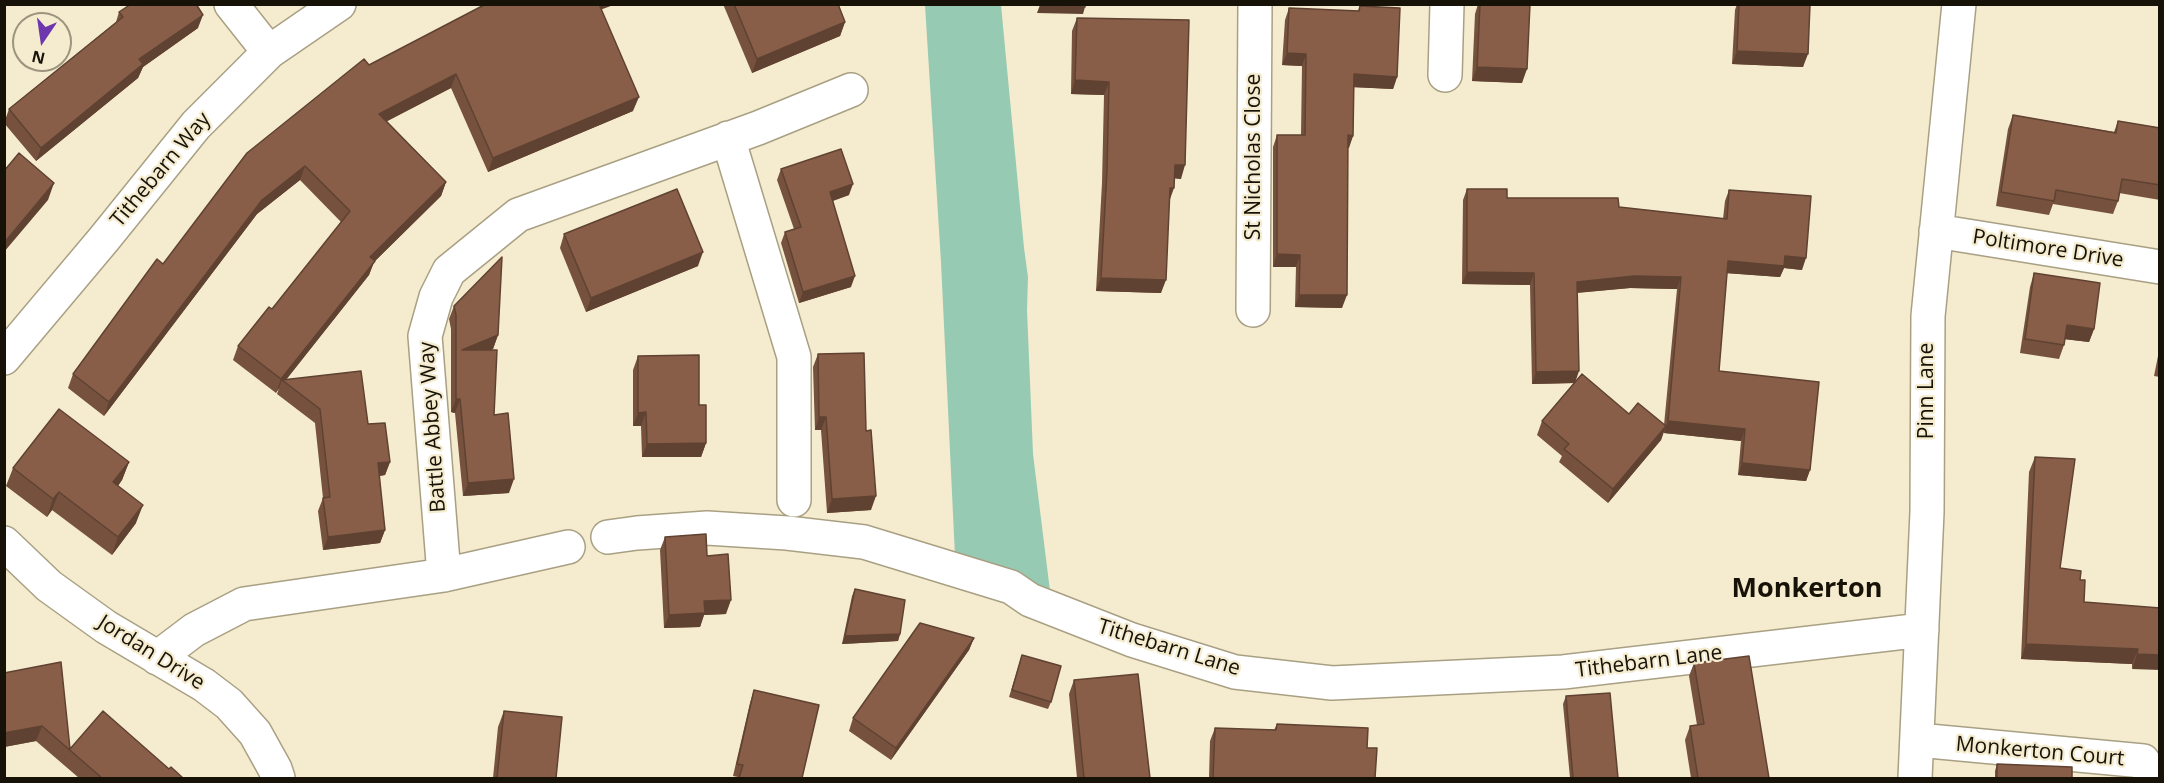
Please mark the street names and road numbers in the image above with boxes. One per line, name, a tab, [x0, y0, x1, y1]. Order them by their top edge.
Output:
street label: St Nicholas Close	[1241, 74, 1267, 240]
street label: Tithebarn Way	[106, 107, 216, 233]
street label: Poltimore Drive	[1971, 225, 2125, 273]
street label: Battle Abbey Way	[414, 341, 452, 513]
street label: Pinn Lane	[1914, 343, 1940, 439]
street label: Jordan Drive	[93, 610, 209, 696]
street label: Tithebarn Lane	[1095, 614, 1243, 682]
street label: Tithebarn Lane	[1574, 640, 1724, 684]
street label: Monkerton Court	[1955, 732, 2125, 772]

